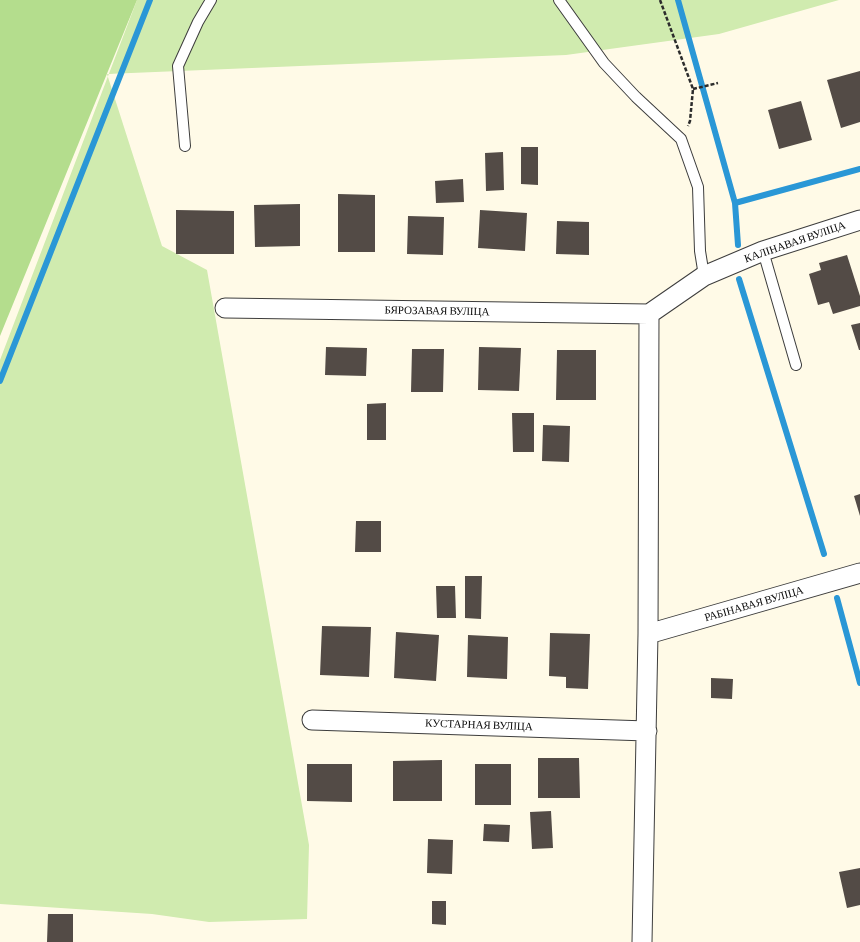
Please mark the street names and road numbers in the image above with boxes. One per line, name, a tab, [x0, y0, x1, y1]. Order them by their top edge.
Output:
street label: КАЛІНАВАЯ ВУЛІЦА	[743, 218, 847, 266]
street label: БЯРОЗАВАЯ ВУЛІЦА	[384, 303, 490, 319]
street label: РАБІНАВАЯ ВУЛІЦА	[703, 584, 805, 624]
street label: КУСТАРНАЯ ВУЛІЦА	[425, 717, 533, 733]

